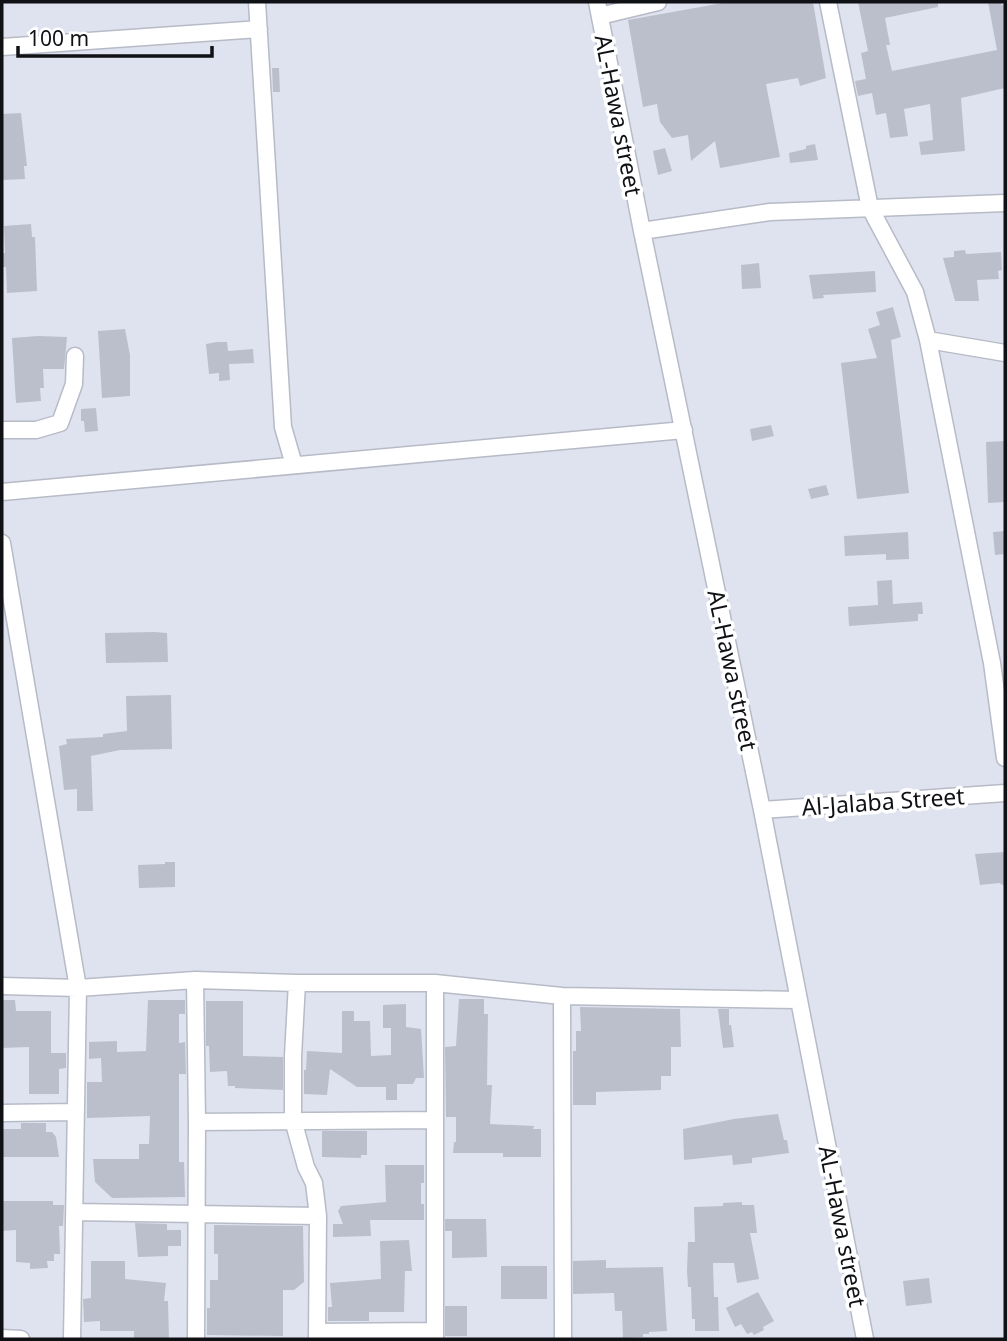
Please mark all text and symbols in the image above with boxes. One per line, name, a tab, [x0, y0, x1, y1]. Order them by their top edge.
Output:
scale bar	[18, 14, 212, 58]
text: 100 m	[28, 24, 89, 52]
street label: AL-Hawa street	[588, 32, 650, 198]
street label: AL-Hawa street	[700, 587, 766, 753]
street label: Al-Jalaba Street	[800, 779, 966, 823]
street label: AL-Hawa street	[812, 1143, 874, 1309]

